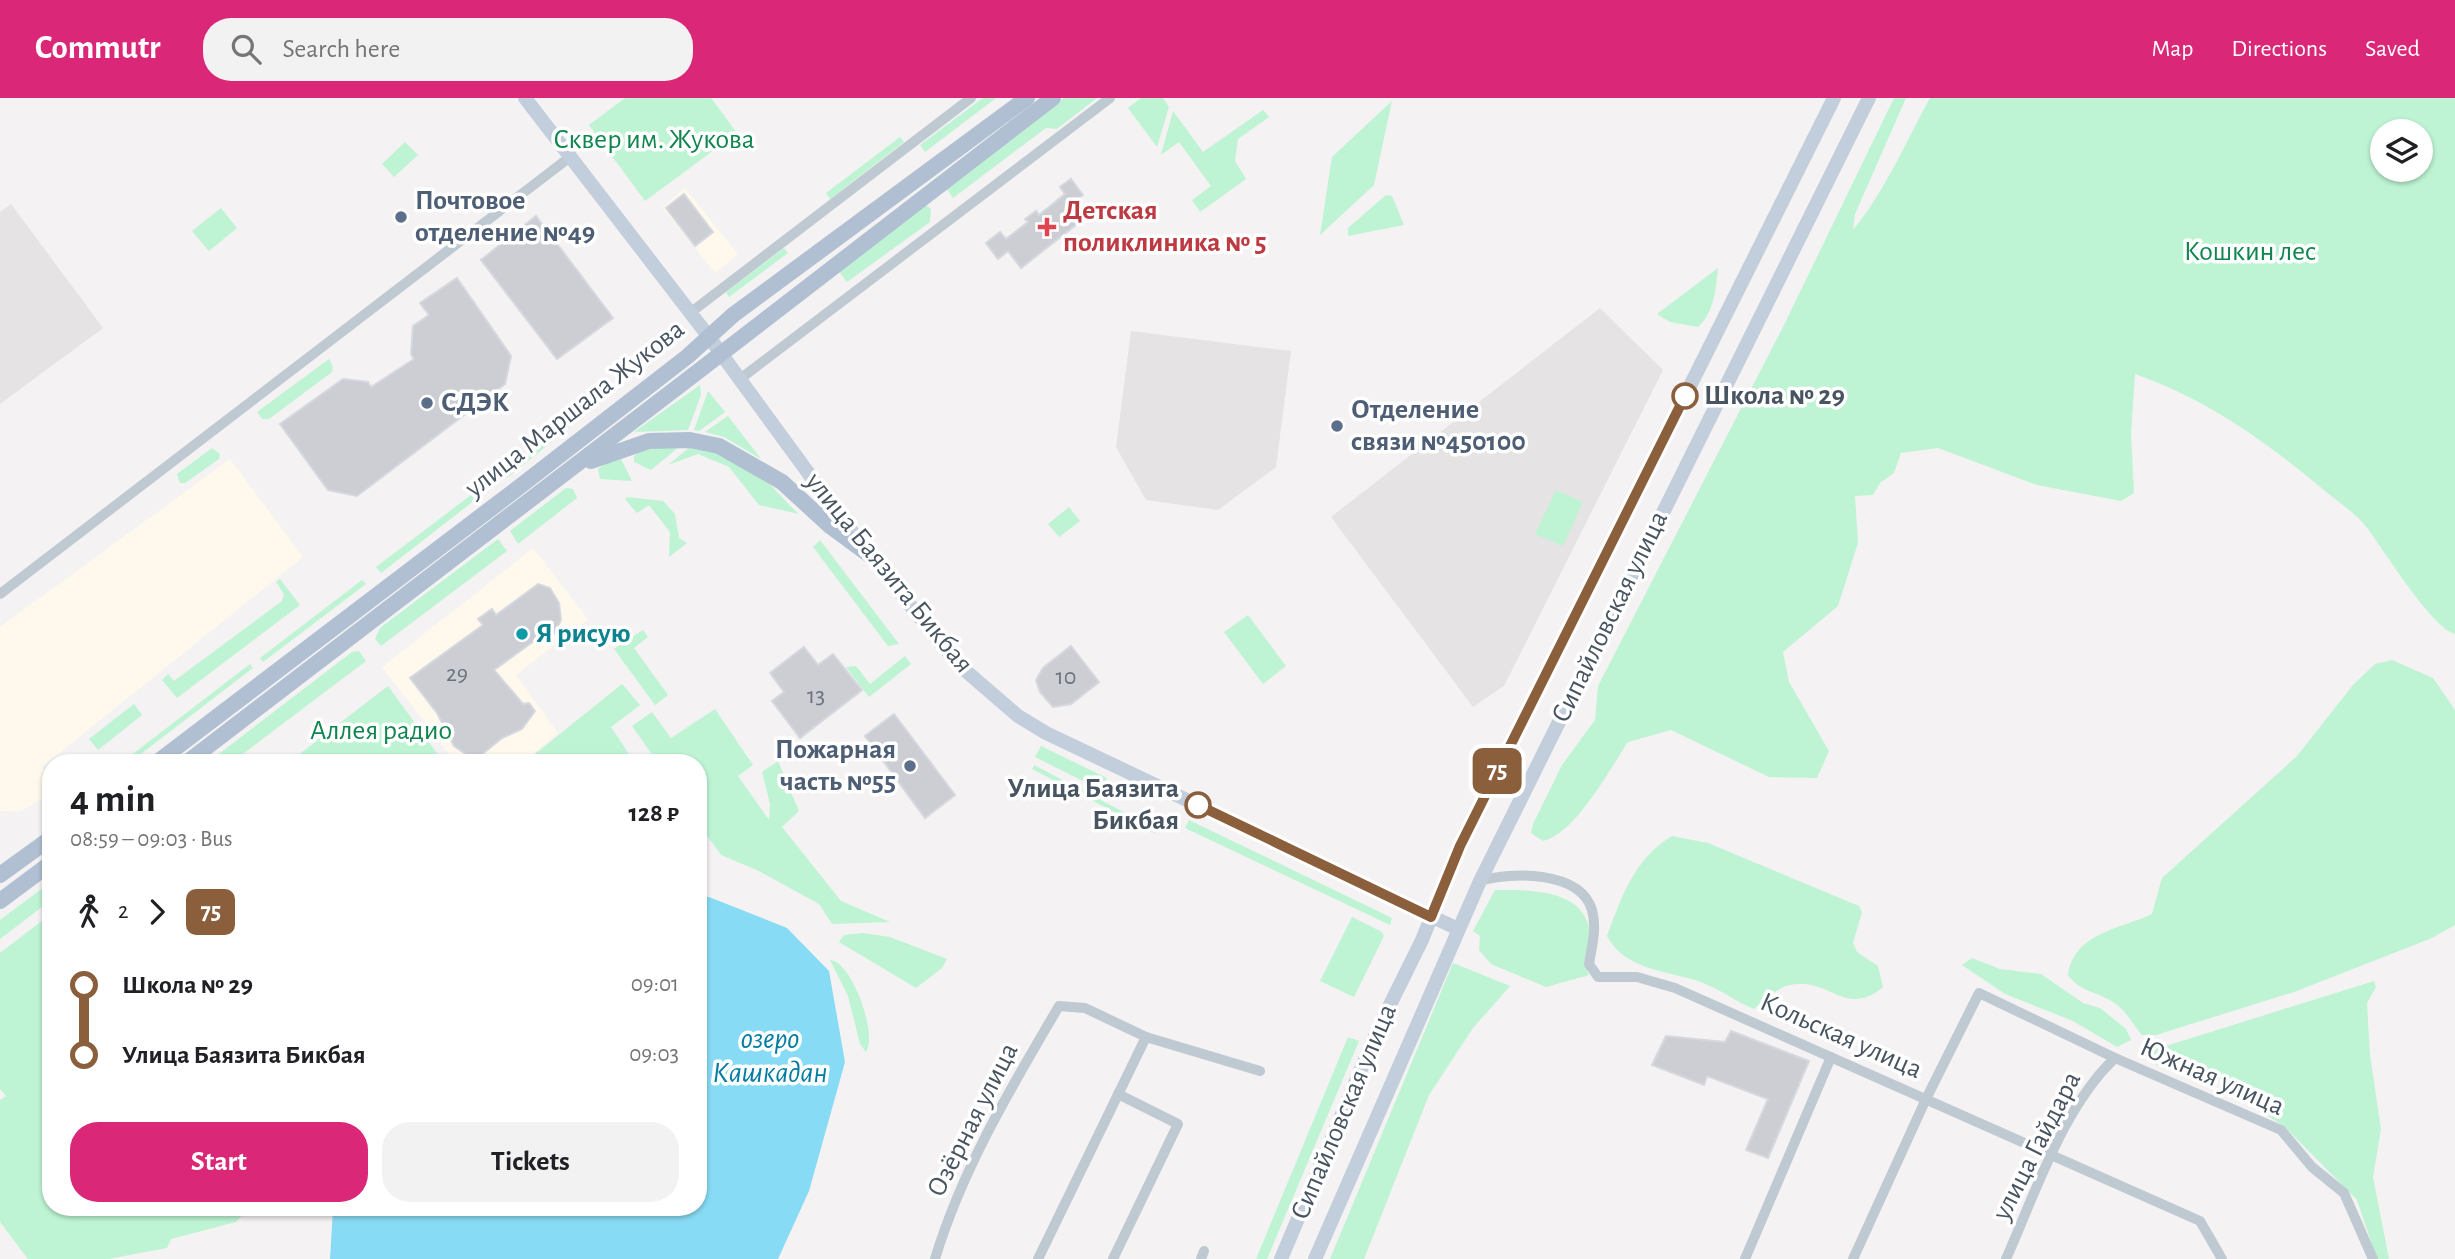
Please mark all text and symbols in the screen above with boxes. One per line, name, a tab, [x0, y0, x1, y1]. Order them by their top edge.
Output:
search box	[203, 18, 693, 81]
icon: search	[227, 30, 265, 68]
text: Commutr	[35, 32, 161, 65]
text: Search here	[283, 36, 400, 62]
text: Map	[2151, 37, 2193, 61]
text: Directions	[2231, 37, 2327, 61]
text: Saved	[2365, 37, 2420, 61]
map controls	[2370, 119, 2433, 182]
button: layers	[2370, 119, 2433, 182]
park label: Сквер им. Жукова	[553, 126, 755, 154]
place label: Почтовое отделение №49	[415, 187, 595, 247]
place label: Детская поликлиника № 5	[1063, 197, 1267, 257]
marker: Почтовое отделение №49	[393, 209, 409, 225]
marker: Детская поликлиника № 5	[1037, 217, 1057, 237]
park label: Кошкин лес	[2184, 238, 2316, 266]
street label: улица Маршала Жукова	[459, 315, 690, 504]
place label: Школа № 29	[1704, 382, 1845, 410]
marker: Школа № 29	[1672, 383, 1698, 409]
place label: СДЭК	[441, 389, 509, 417]
marker: СДЭК	[419, 395, 435, 411]
place label: Отделение связи №450100	[1351, 396, 1526, 456]
marker: Отделение связи №450100	[1329, 418, 1345, 434]
street label: улица Баязита Бикбая	[799, 467, 978, 678]
street label: Сипайловская улица	[1547, 507, 1673, 727]
place label: Я рисую	[536, 620, 631, 648]
marker: Я рисую	[514, 626, 530, 642]
house number: 29	[446, 662, 468, 686]
house number: 10	[1056, 665, 1076, 689]
house number: 13	[807, 684, 825, 708]
park label: Аллея радио	[310, 717, 452, 745]
place label: Пожарная часть №55	[775, 736, 896, 796]
line badge: 75	[1466, 748, 1528, 794]
marker: Пожарная часть №55	[902, 758, 918, 774]
text: 75	[1487, 759, 1507, 783]
place label: Улица Баязита Бикбая	[1008, 775, 1179, 835]
text: 4 min	[70, 781, 156, 819]
marker: Улица Баязита Бикбая	[1185, 792, 1211, 818]
text: 128 ₽	[628, 800, 679, 826]
text: 08:59 – 09:03 · Bus	[70, 828, 233, 851]
icon: walk	[70, 893, 108, 931]
icon: forward	[138, 893, 176, 931]
text: 2	[118, 900, 128, 923]
text: 75	[200, 900, 221, 924]
text: Школа № 29	[122, 972, 253, 998]
text: 09:01	[631, 973, 679, 996]
street label: Кольская улица	[1756, 988, 1926, 1084]
street label: Сипайловская улица	[1286, 1000, 1402, 1224]
water label: озеро Кашкадан	[713, 1024, 828, 1088]
street label: Южная улица	[2136, 1033, 2288, 1121]
street label: Озёрная улица	[922, 1038, 1024, 1201]
text: Улица Баязита Бикбая	[122, 1042, 366, 1068]
text: 09:03	[629, 1043, 679, 1066]
street label: улица Гайдара	[1987, 1067, 2086, 1226]
button: Start	[70, 1122, 368, 1202]
button: Tickets	[382, 1122, 679, 1202]

